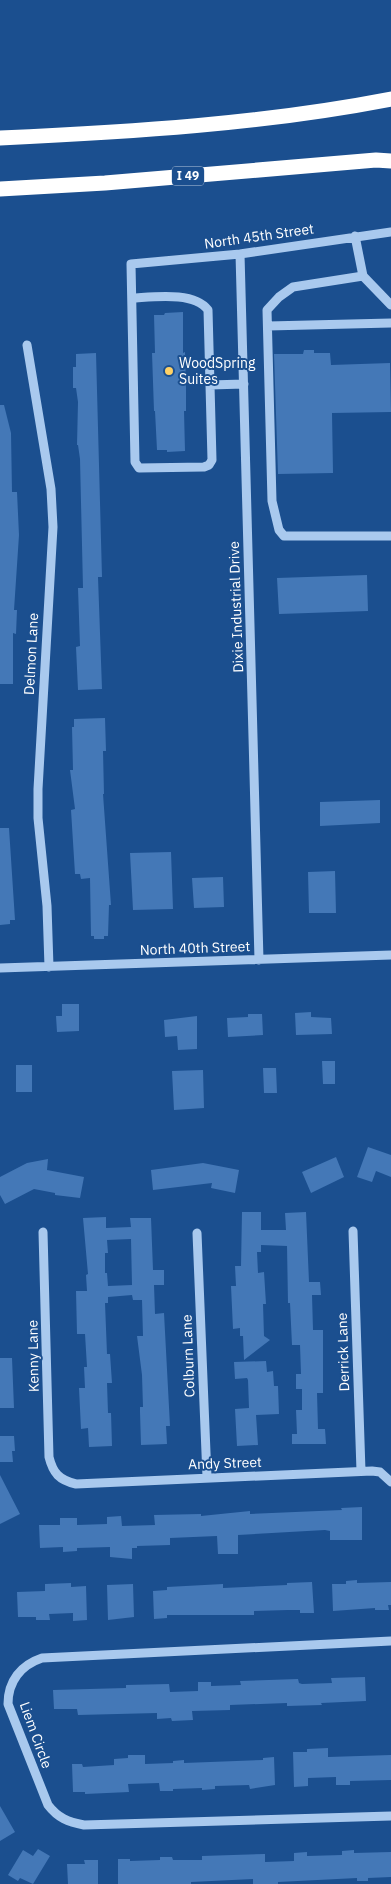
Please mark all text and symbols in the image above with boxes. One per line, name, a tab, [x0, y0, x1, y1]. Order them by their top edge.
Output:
road number: I 49	[172, 167, 204, 186]
street label: North 45th Street	[203, 219, 315, 253]
place label: WoodSpring Suites	[179, 354, 256, 388]
marker: WoodSpring Suites	[163, 365, 175, 377]
street label: Dixie Industrial Drive	[225, 541, 247, 673]
street label: Delmon Lane	[20, 612, 42, 696]
street label: North 40th Street	[139, 937, 251, 959]
street label: Derrick Lane	[333, 1312, 353, 1392]
street label: Colburn Lane	[178, 1314, 198, 1398]
street label: Kenny Lane	[23, 1319, 43, 1392]
street label: Andy Street	[188, 1453, 262, 1473]
street label: Liem Circle	[16, 1699, 56, 1771]

